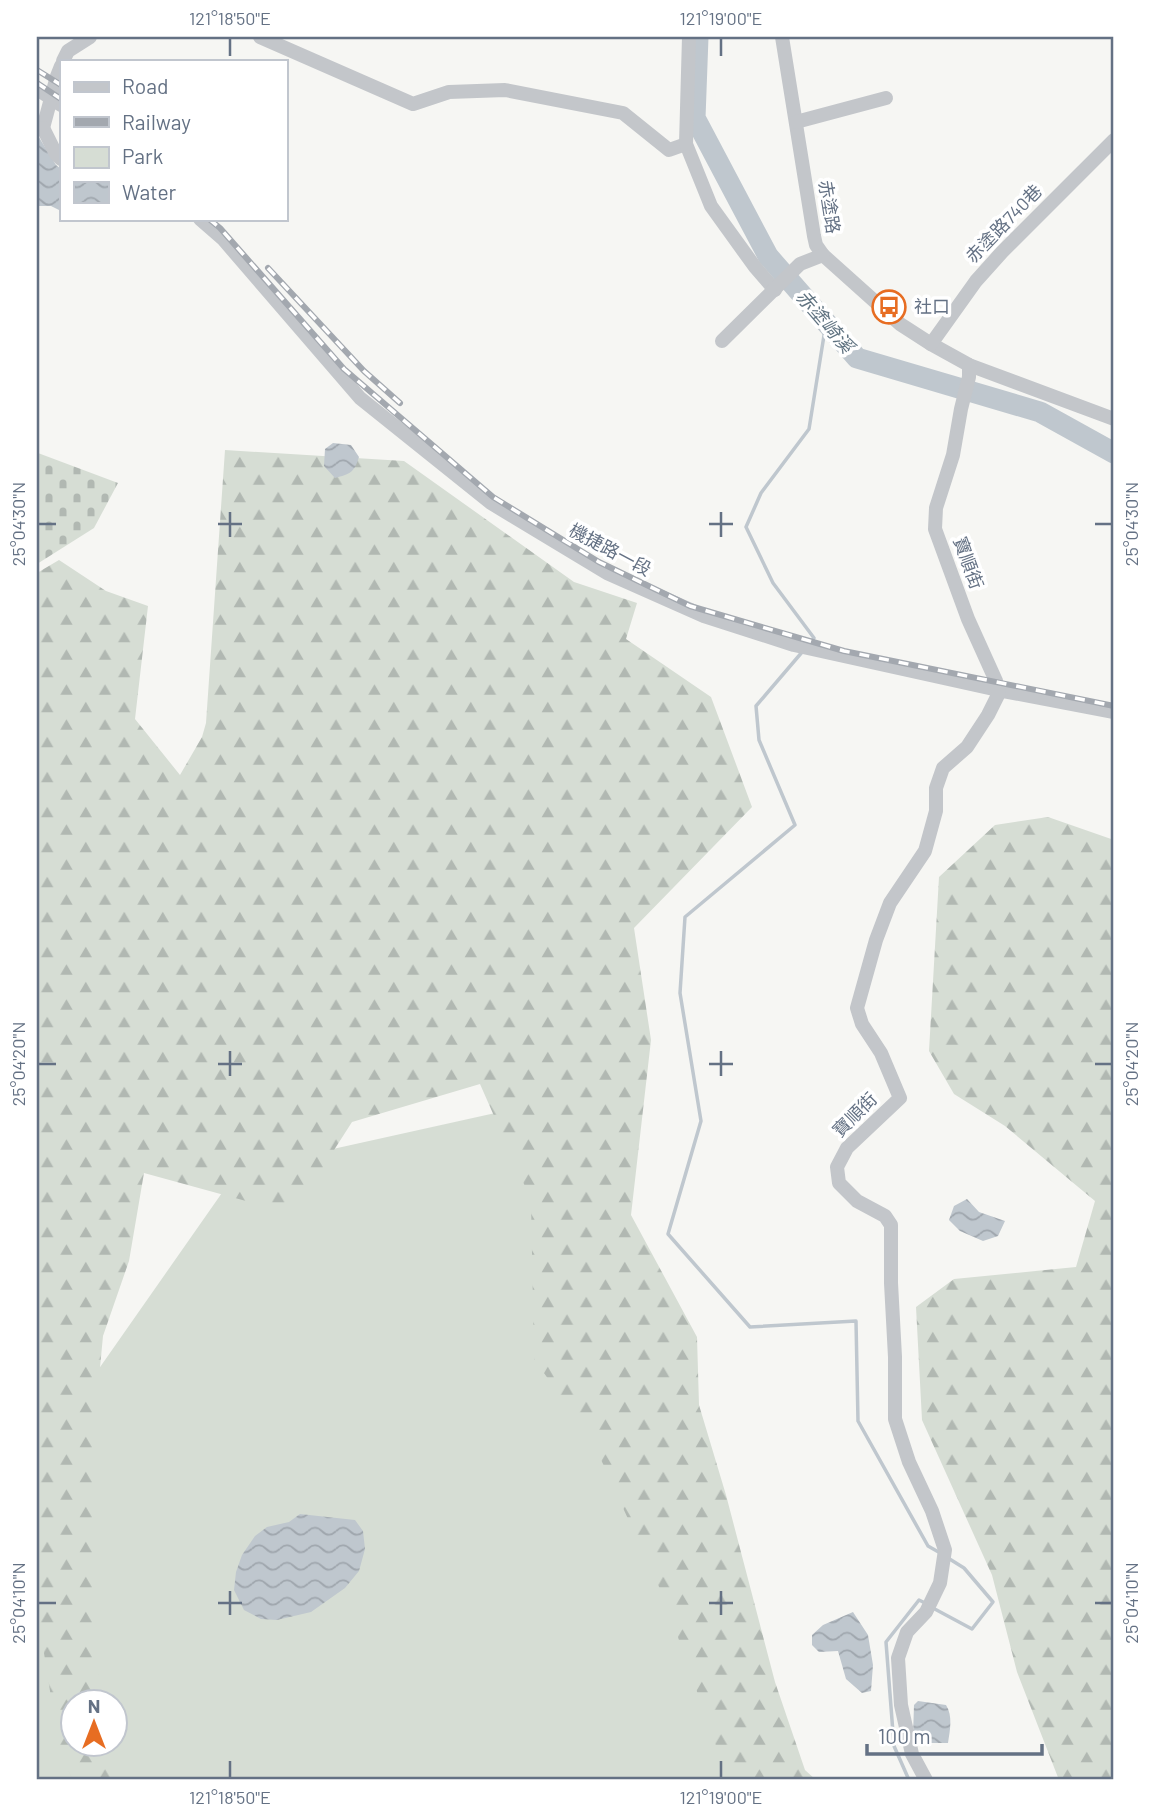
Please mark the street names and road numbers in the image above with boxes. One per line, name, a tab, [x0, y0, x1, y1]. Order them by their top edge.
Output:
street label: 赤塗路	[815, 178, 845, 235]
street label: 赤塗路740巷	[960, 179, 1046, 267]
street label: 機捷路一段	[566, 518, 655, 580]
street label: 寶順街	[949, 534, 989, 592]
street label: 寶順街	[827, 1087, 881, 1141]

